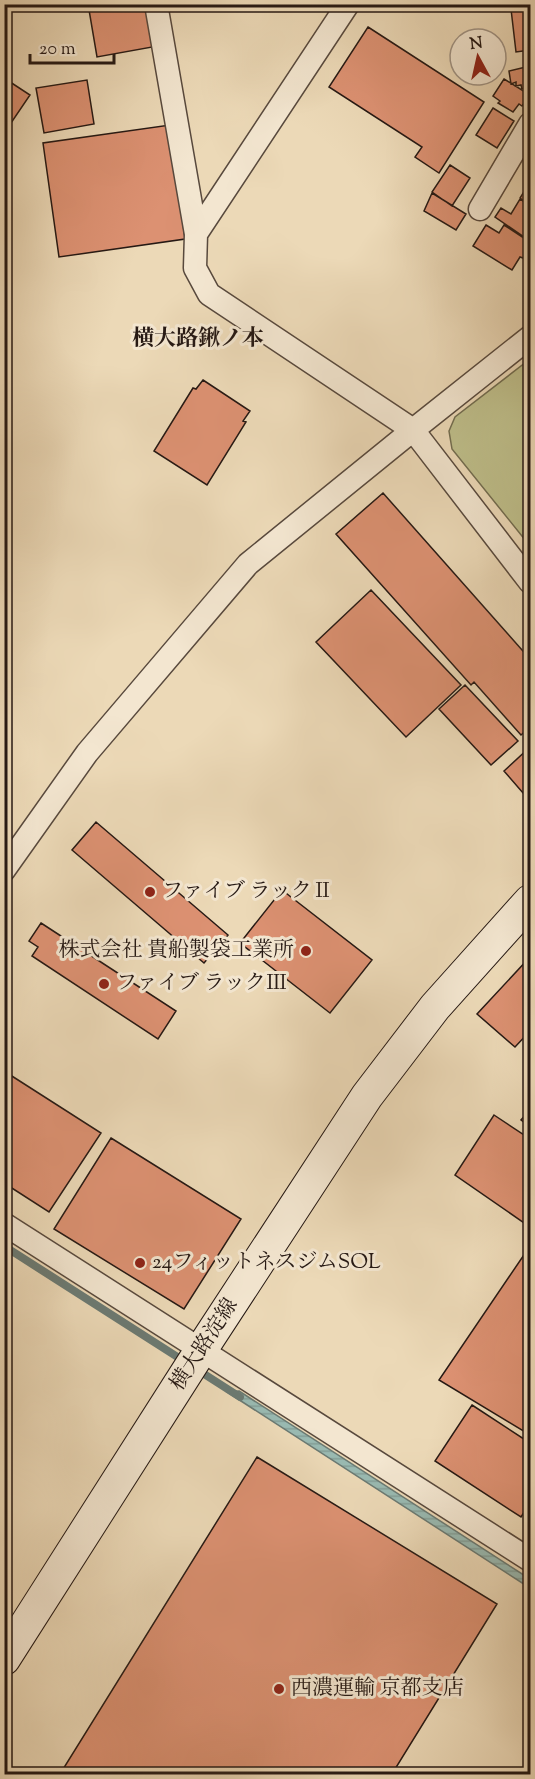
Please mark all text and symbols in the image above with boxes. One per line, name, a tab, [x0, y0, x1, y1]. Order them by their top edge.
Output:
scale bar	[30, 27, 114, 65]
north arrow	[448, 27, 508, 87]
text: N	[468, 32, 484, 57]
text: 20 m	[39, 37, 76, 63]
district label: 横大路鍬ノ本	[132, 324, 264, 356]
place label: ファイブ ラックⅡ	[162, 877, 333, 907]
marker: ファイブ ラックⅡ	[143, 885, 157, 899]
place label: 株式会社 貴船製袋工業所	[59, 936, 294, 966]
marker: 株式会社 貴船製袋工業所	[299, 944, 313, 958]
place label: ファイブ ラックⅢ	[116, 969, 287, 999]
marker: ファイブ ラックⅢ	[97, 977, 111, 991]
place label: 24フィットネスジムSOL	[152, 1248, 381, 1278]
marker: 24フィットネスジムSOL	[133, 1256, 147, 1270]
street label: 横大路淀線	[164, 1293, 246, 1397]
place label: 西濃運輸 京都支店	[291, 1674, 463, 1704]
marker: 西濃運輸 京都支店	[272, 1682, 286, 1696]

